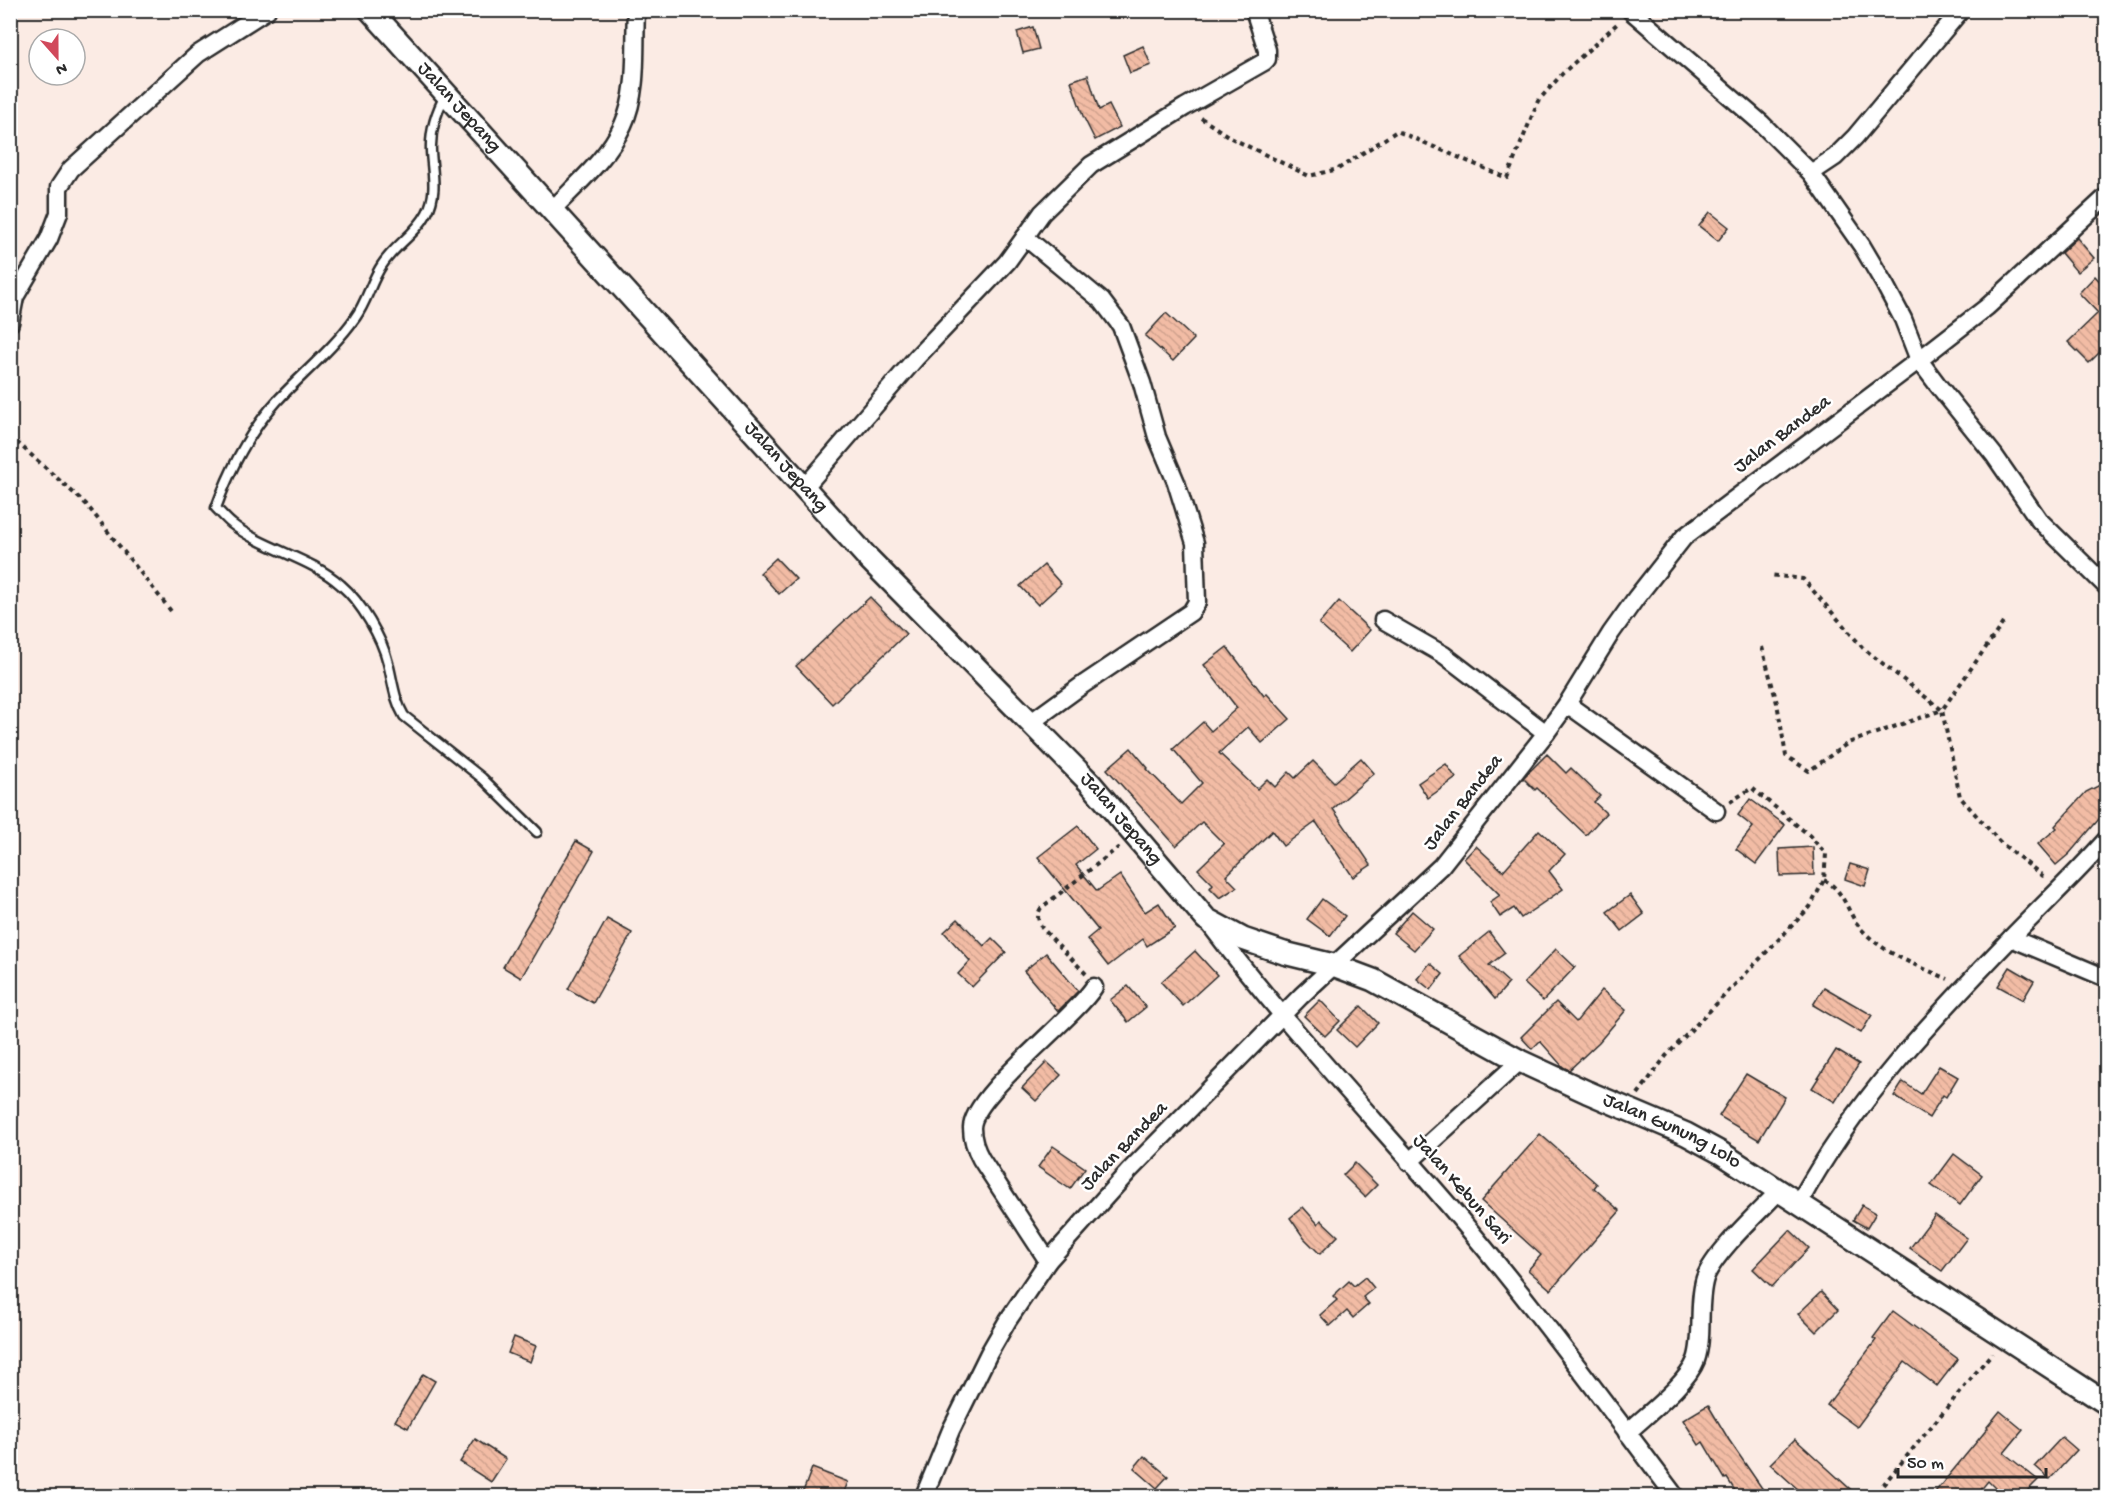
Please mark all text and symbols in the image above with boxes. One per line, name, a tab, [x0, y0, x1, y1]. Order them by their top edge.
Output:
north arrow	[27, 27, 87, 87]
text: N	[52, 57, 69, 79]
street label: Jalan Jepang	[412, 58, 506, 158]
street label: Jalan Bandea	[1730, 391, 1837, 479]
street label: Jalan Jepang	[739, 417, 833, 517]
street label: Jalan Bandea	[1419, 750, 1509, 856]
street label: Jalan Jepang	[1075, 768, 1167, 870]
street label: Jalan Gunung Lolo	[1599, 1089, 1745, 1174]
street label: Jalan Bandea	[1077, 1097, 1174, 1197]
street label: Jalan Kebun Sari	[1407, 1130, 1515, 1250]
scale bar	[1898, 1441, 2046, 1479]
text: 50 m	[1907, 1454, 1944, 1475]

